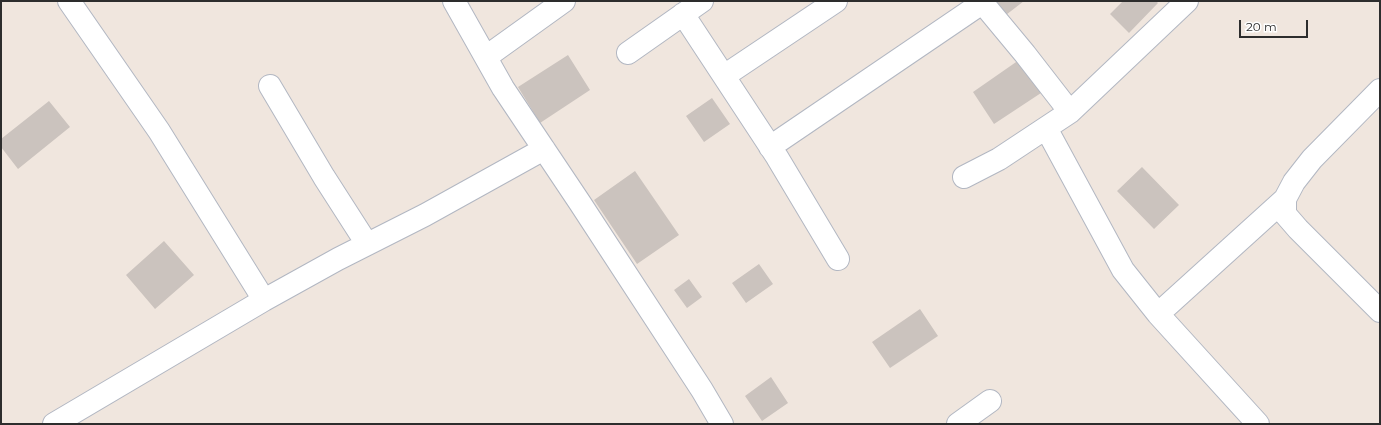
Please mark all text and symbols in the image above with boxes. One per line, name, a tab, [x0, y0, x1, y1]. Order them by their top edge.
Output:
scale bar	[1241, 12, 1310, 38]
text: 20 m	[1246, 19, 1277, 34]

